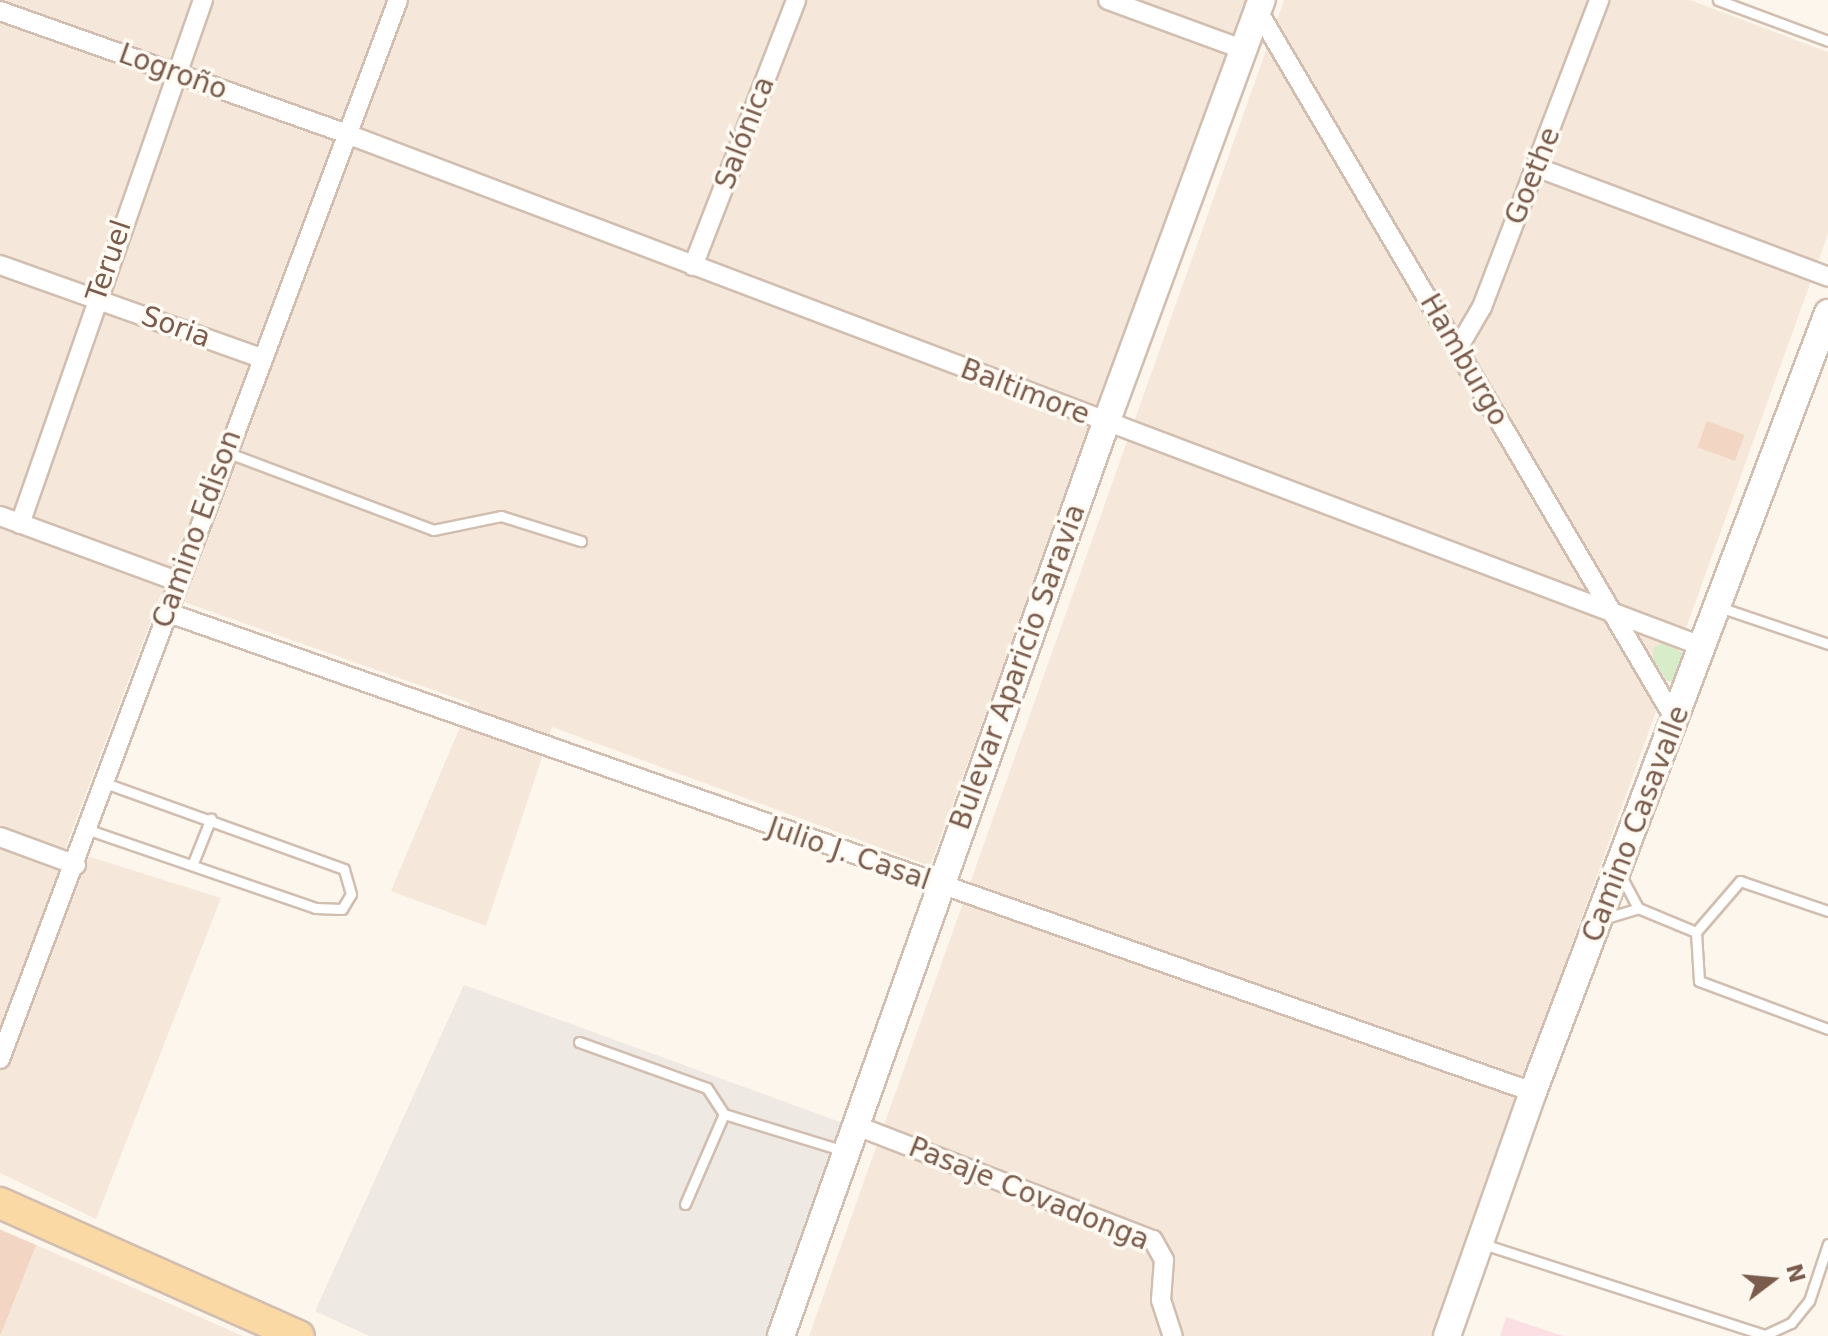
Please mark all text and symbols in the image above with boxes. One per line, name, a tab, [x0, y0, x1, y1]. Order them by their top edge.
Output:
street label: Logroño	[114, 37, 232, 107]
street label: Salónica	[708, 72, 782, 194]
street label: Goethe	[1498, 122, 1568, 230]
street label: Teruel	[79, 216, 139, 306]
street label: Hamburgo	[1413, 288, 1515, 432]
street label: Soria	[137, 299, 215, 355]
street label: Baltimore	[956, 352, 1094, 432]
street label: Camino Edison	[146, 425, 248, 633]
street label: Bulevar Aparicio Saravia	[943, 500, 1093, 834]
street label: Camino Casavalle	[1575, 701, 1697, 947]
street label: Julio J. Casal	[763, 810, 935, 898]
street label: Pasaje Covadonga	[904, 1130, 1154, 1258]
north arrow	[1732, 1240, 1812, 1320]
text: N	[1781, 1261, 1810, 1286]

